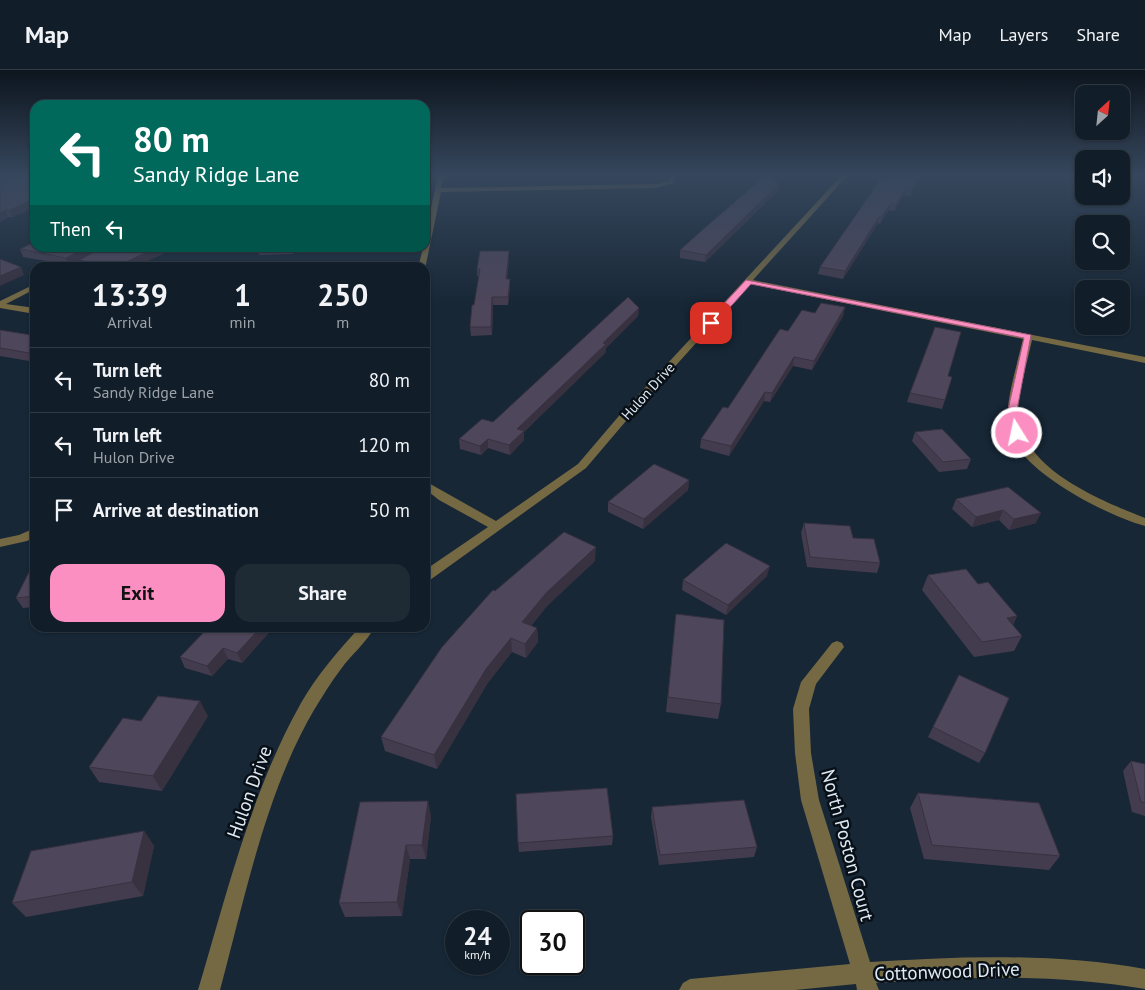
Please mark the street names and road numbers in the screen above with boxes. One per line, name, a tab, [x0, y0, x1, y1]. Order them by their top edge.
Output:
street label: Hulon Drive	[617, 358, 679, 424]
street label: Hulon Drive	[221, 742, 277, 842]
street label: North Poston Court	[816, 767, 880, 924]
street label: Cottonwood Drive	[874, 956, 1020, 986]

